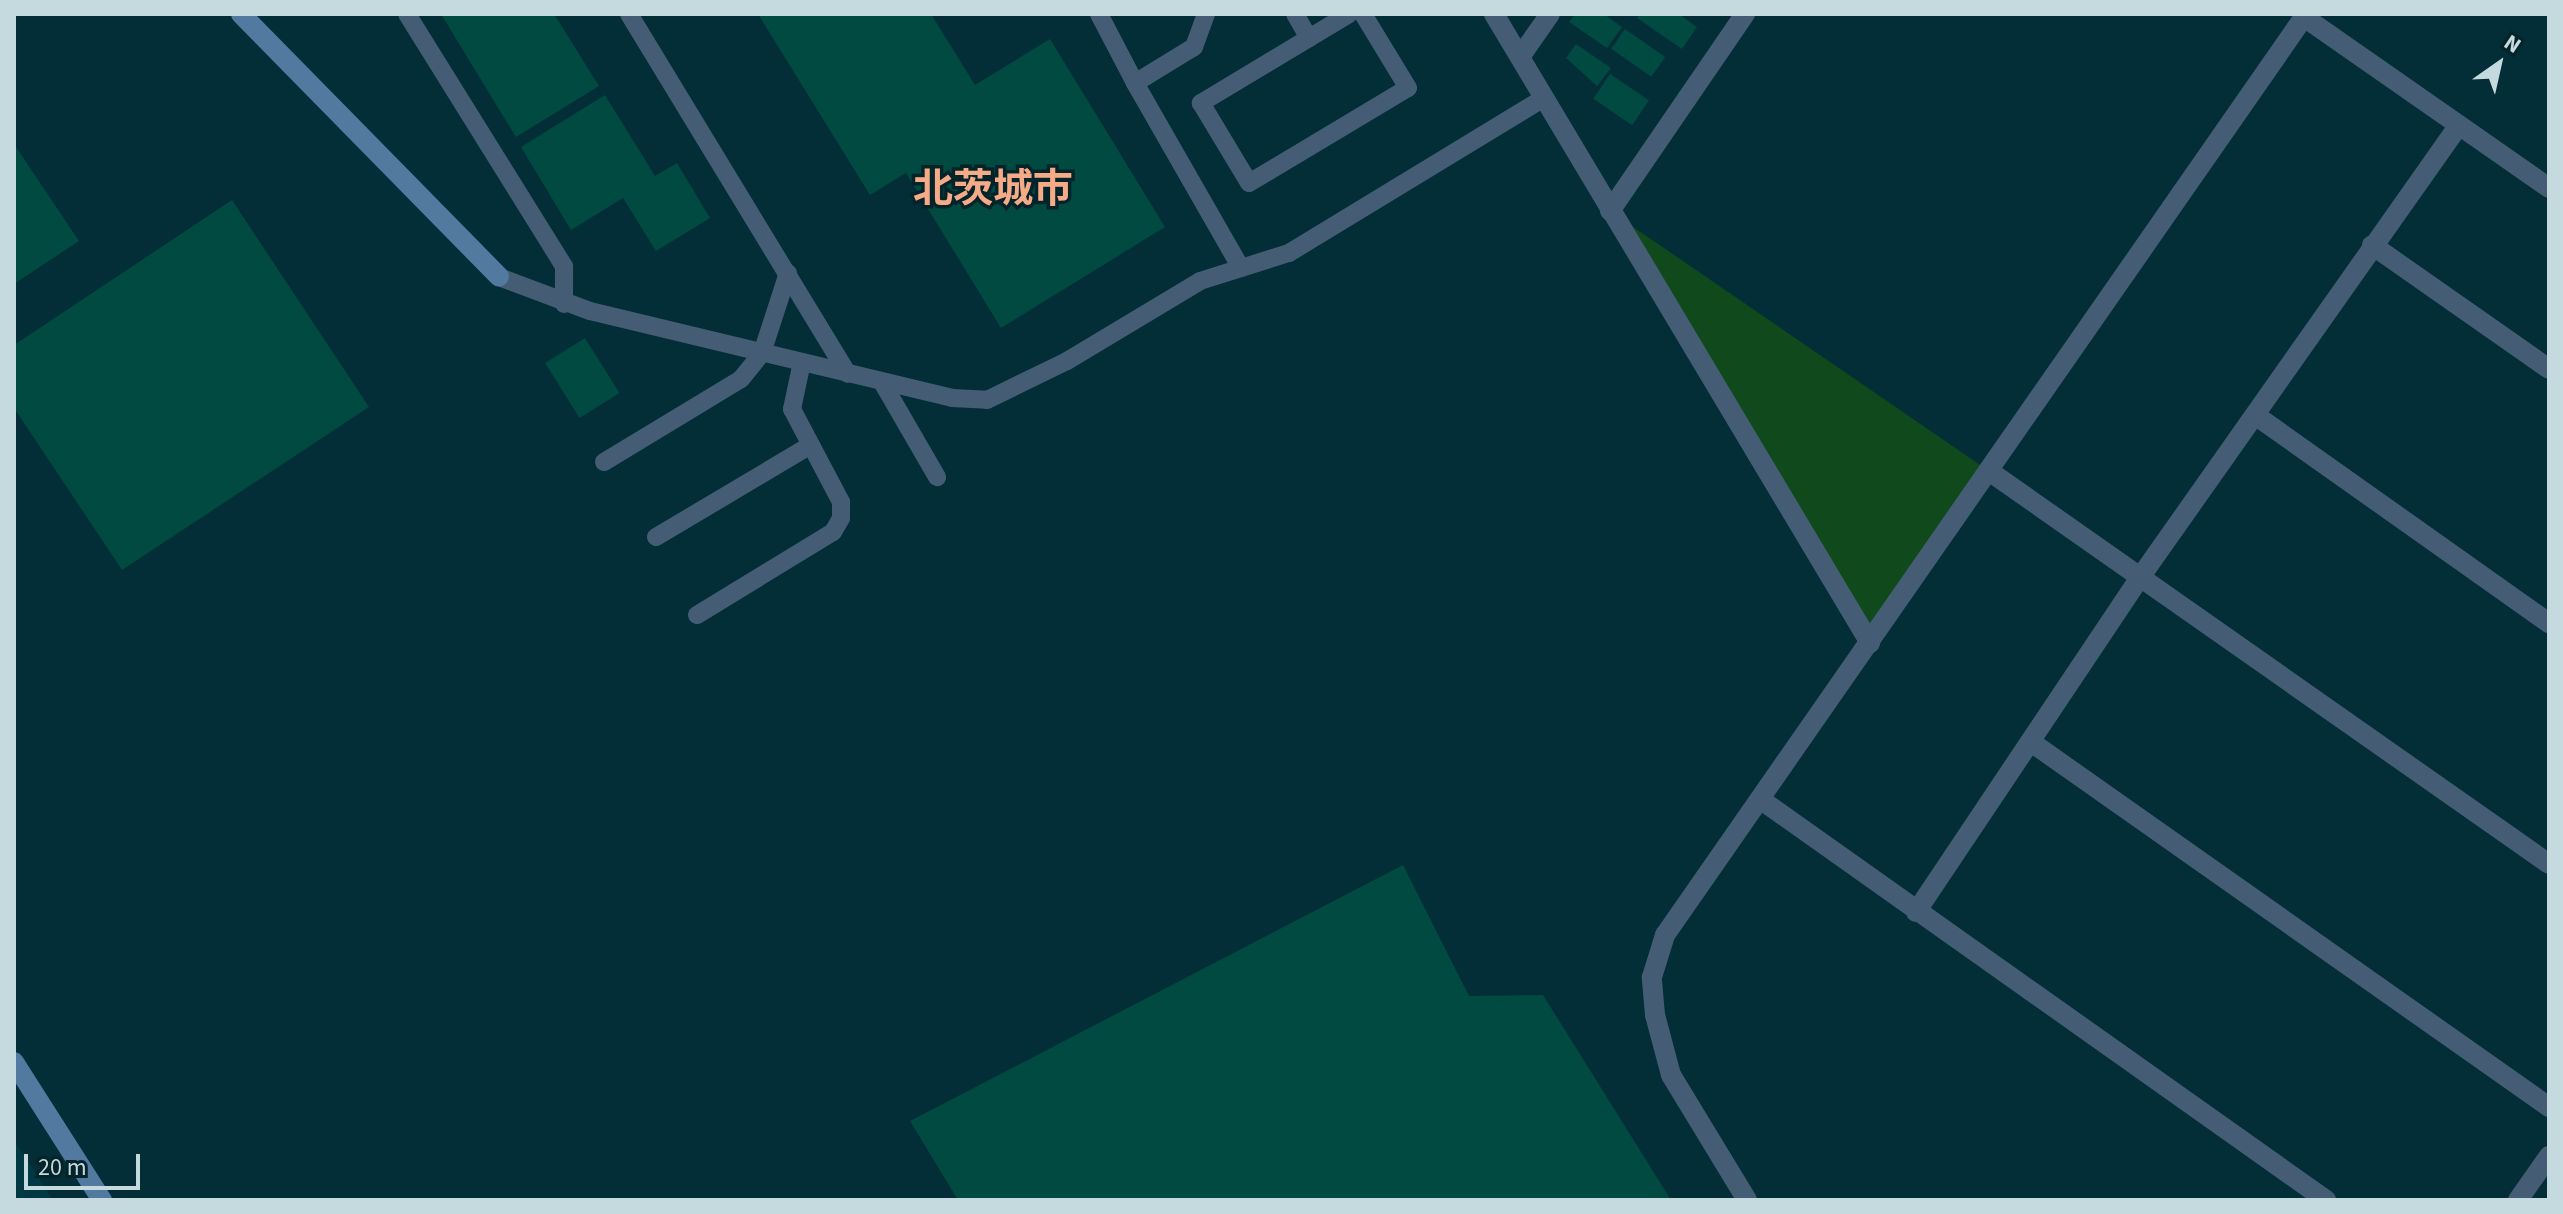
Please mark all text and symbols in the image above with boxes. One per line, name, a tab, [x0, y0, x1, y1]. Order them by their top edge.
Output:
north arrow	[2459, 24, 2539, 104]
text: N	[2497, 27, 2527, 61]
district label: 北茨城市	[913, 166, 1073, 214]
scale bar	[28, 1138, 144, 1188]
text: 20 m	[38, 1150, 87, 1185]

